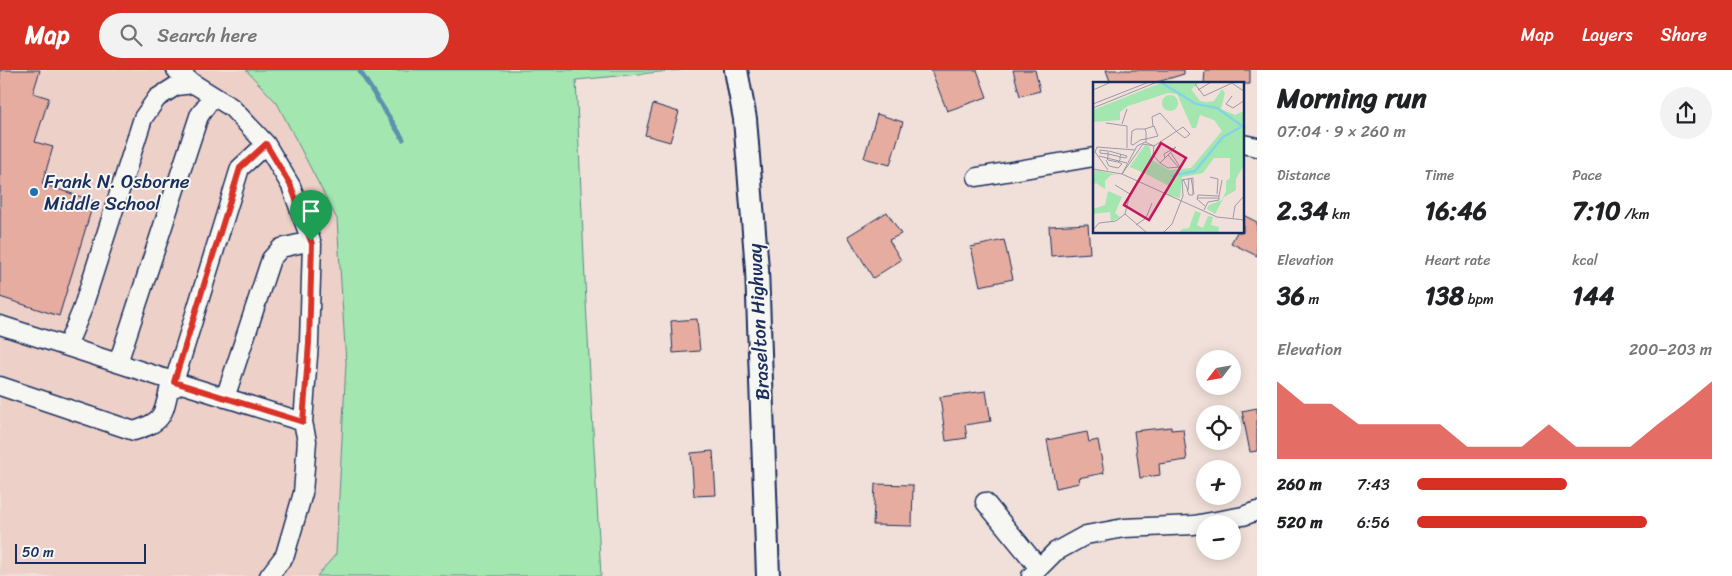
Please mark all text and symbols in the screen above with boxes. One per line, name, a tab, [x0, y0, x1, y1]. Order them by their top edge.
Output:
search box	[99, 13, 449, 58]
text: Map	[25, 14, 69, 56]
text: Search here	[157, 19, 257, 52]
text: Map	[1521, 19, 1554, 51]
text: Layers	[1582, 19, 1633, 51]
text: Share	[1661, 19, 1707, 51]
icon: search	[117, 21, 145, 49]
text: Morning run	[1277, 73, 1427, 122]
inset map	[1093, 82, 1244, 234]
button: share	[1660, 87, 1712, 139]
text: 07:04 · 9 × 260 m	[1277, 117, 1406, 146]
text: Distance	[1277, 163, 1330, 188]
text: Time	[1425, 163, 1454, 188]
text: Pace	[1572, 163, 1602, 188]
place label: Frank N. Osborne Middle School	[44, 165, 190, 220]
marker: Frank N. Osborne Middle School	[28, 186, 40, 198]
text: 2.34	[1277, 188, 1328, 233]
text: 16:46	[1425, 188, 1487, 233]
text: 7:10	[1572, 188, 1621, 233]
pin	[290, 190, 332, 241]
icon: arrive	[297, 197, 325, 225]
text: km	[1328, 202, 1350, 227]
text: /km	[1621, 202, 1649, 227]
street label: Braselton Highway	[738, 243, 779, 401]
text: Elevation	[1277, 248, 1334, 273]
text: Heart rate	[1425, 248, 1490, 273]
text: kcal	[1572, 248, 1598, 273]
text: 36	[1277, 273, 1305, 318]
text: 138	[1425, 273, 1464, 318]
text: 144	[1572, 273, 1614, 318]
text: m	[1305, 287, 1319, 312]
text: bpm	[1464, 287, 1494, 312]
text: Elevation	[1277, 335, 1342, 364]
text: 200–203 m	[1629, 335, 1712, 364]
north arrow	[1196, 350, 1241, 395]
map controls	[1196, 350, 1241, 560]
button: locate	[1196, 405, 1241, 450]
button: +	[1196, 460, 1241, 505]
text: 260 m	[1277, 470, 1322, 499]
text: 7:43	[1357, 470, 1390, 499]
text: 520 m	[1277, 508, 1323, 537]
text: 6:56	[1357, 508, 1390, 537]
button: −	[1196, 515, 1241, 560]
text: 50 m	[22, 540, 54, 565]
scale bar	[15, 541, 146, 564]

